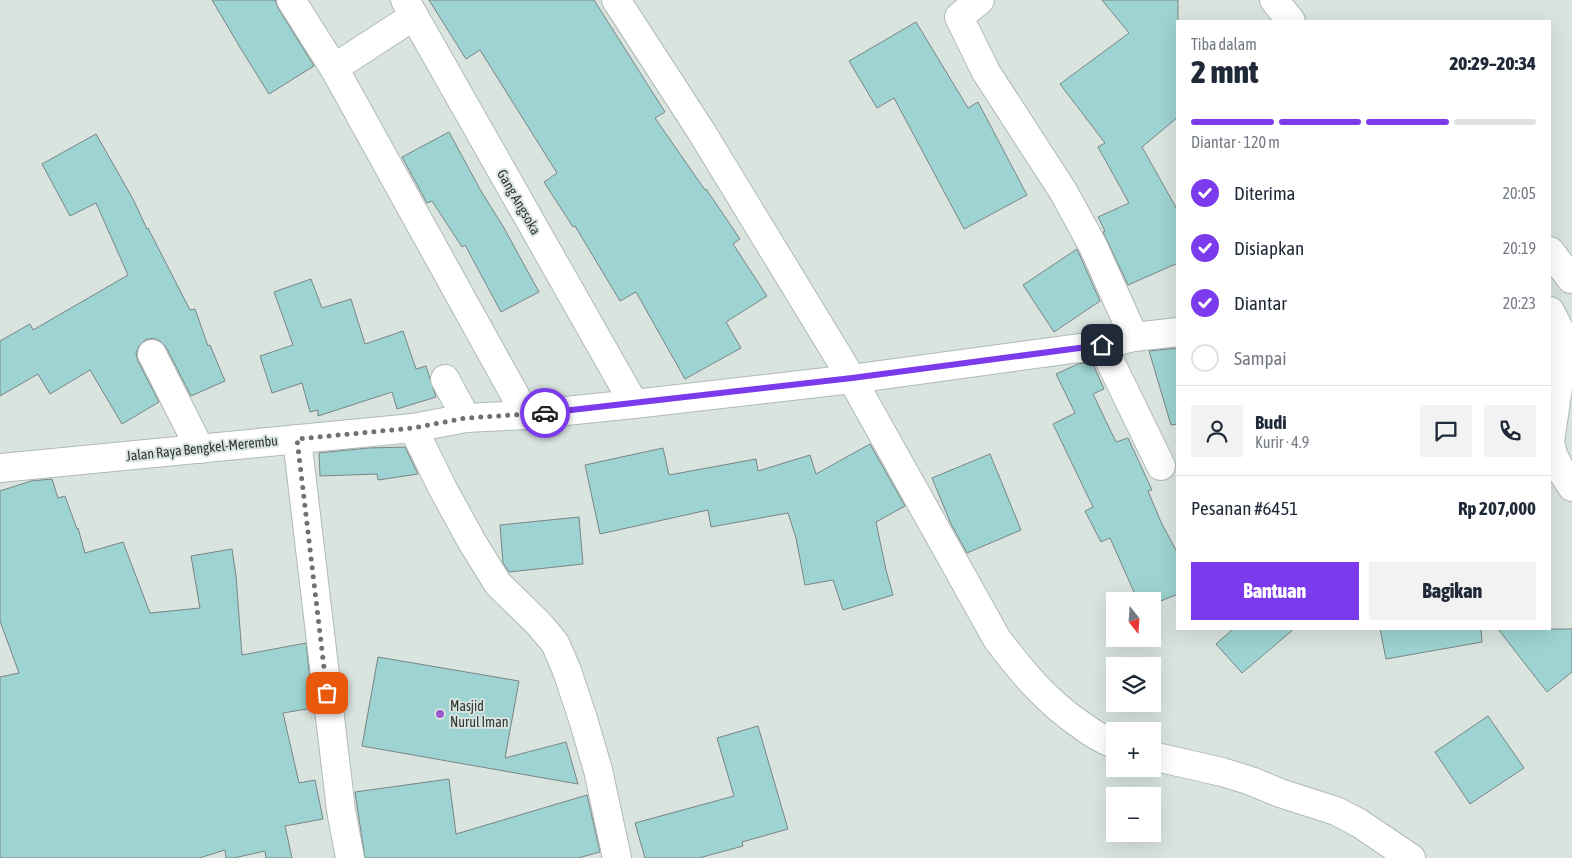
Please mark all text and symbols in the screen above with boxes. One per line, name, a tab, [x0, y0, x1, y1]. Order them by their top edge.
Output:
text: Tiba dalam	[1191, 35, 1257, 53]
text: 20:29–20:34	[1449, 52, 1536, 74]
text: 2 mnt	[1191, 53, 1258, 90]
text: Diantar · 120 m	[1191, 133, 1280, 151]
street label: Gang Angsoka	[494, 167, 544, 237]
icon: check	[1191, 179, 1219, 207]
text: Diterima	[1234, 182, 1295, 204]
text: 20:05	[1502, 184, 1536, 202]
icon: check	[1191, 234, 1219, 262]
text: Disiapkan	[1234, 237, 1304, 259]
text: 20:19	[1503, 239, 1536, 257]
icon: check	[1191, 289, 1219, 317]
text: Diantar	[1234, 292, 1287, 314]
text: 20:23	[1503, 294, 1536, 312]
pin	[1081, 324, 1123, 366]
icon: home	[1088, 331, 1116, 359]
text: Sampai	[1234, 347, 1287, 369]
courier	[520, 388, 570, 438]
icon: car	[531, 399, 559, 427]
button: person	[1191, 405, 1243, 457]
button: chat	[1420, 405, 1472, 457]
button: phone	[1484, 405, 1536, 457]
text: Budi	[1255, 411, 1287, 433]
street label: Jalan Raya Bengkel-Merembu	[125, 432, 279, 464]
text: Kurir · 4.9	[1255, 433, 1309, 451]
text: Pesanan #6451	[1191, 497, 1298, 519]
text: Rp 207,000	[1458, 497, 1536, 519]
button: Bantuan	[1191, 562, 1359, 620]
button: Bagikan	[1369, 562, 1536, 620]
north arrow	[1106, 592, 1161, 648]
map controls	[1106, 592, 1161, 842]
button: layers	[1106, 657, 1161, 712]
pin	[306, 672, 348, 714]
icon: bag	[313, 679, 341, 707]
place label: Masjid Nurul Iman	[450, 698, 509, 730]
marker: Masjid Nurul Iman	[434, 708, 446, 720]
button: +	[1106, 722, 1161, 777]
button: −	[1106, 787, 1161, 842]

